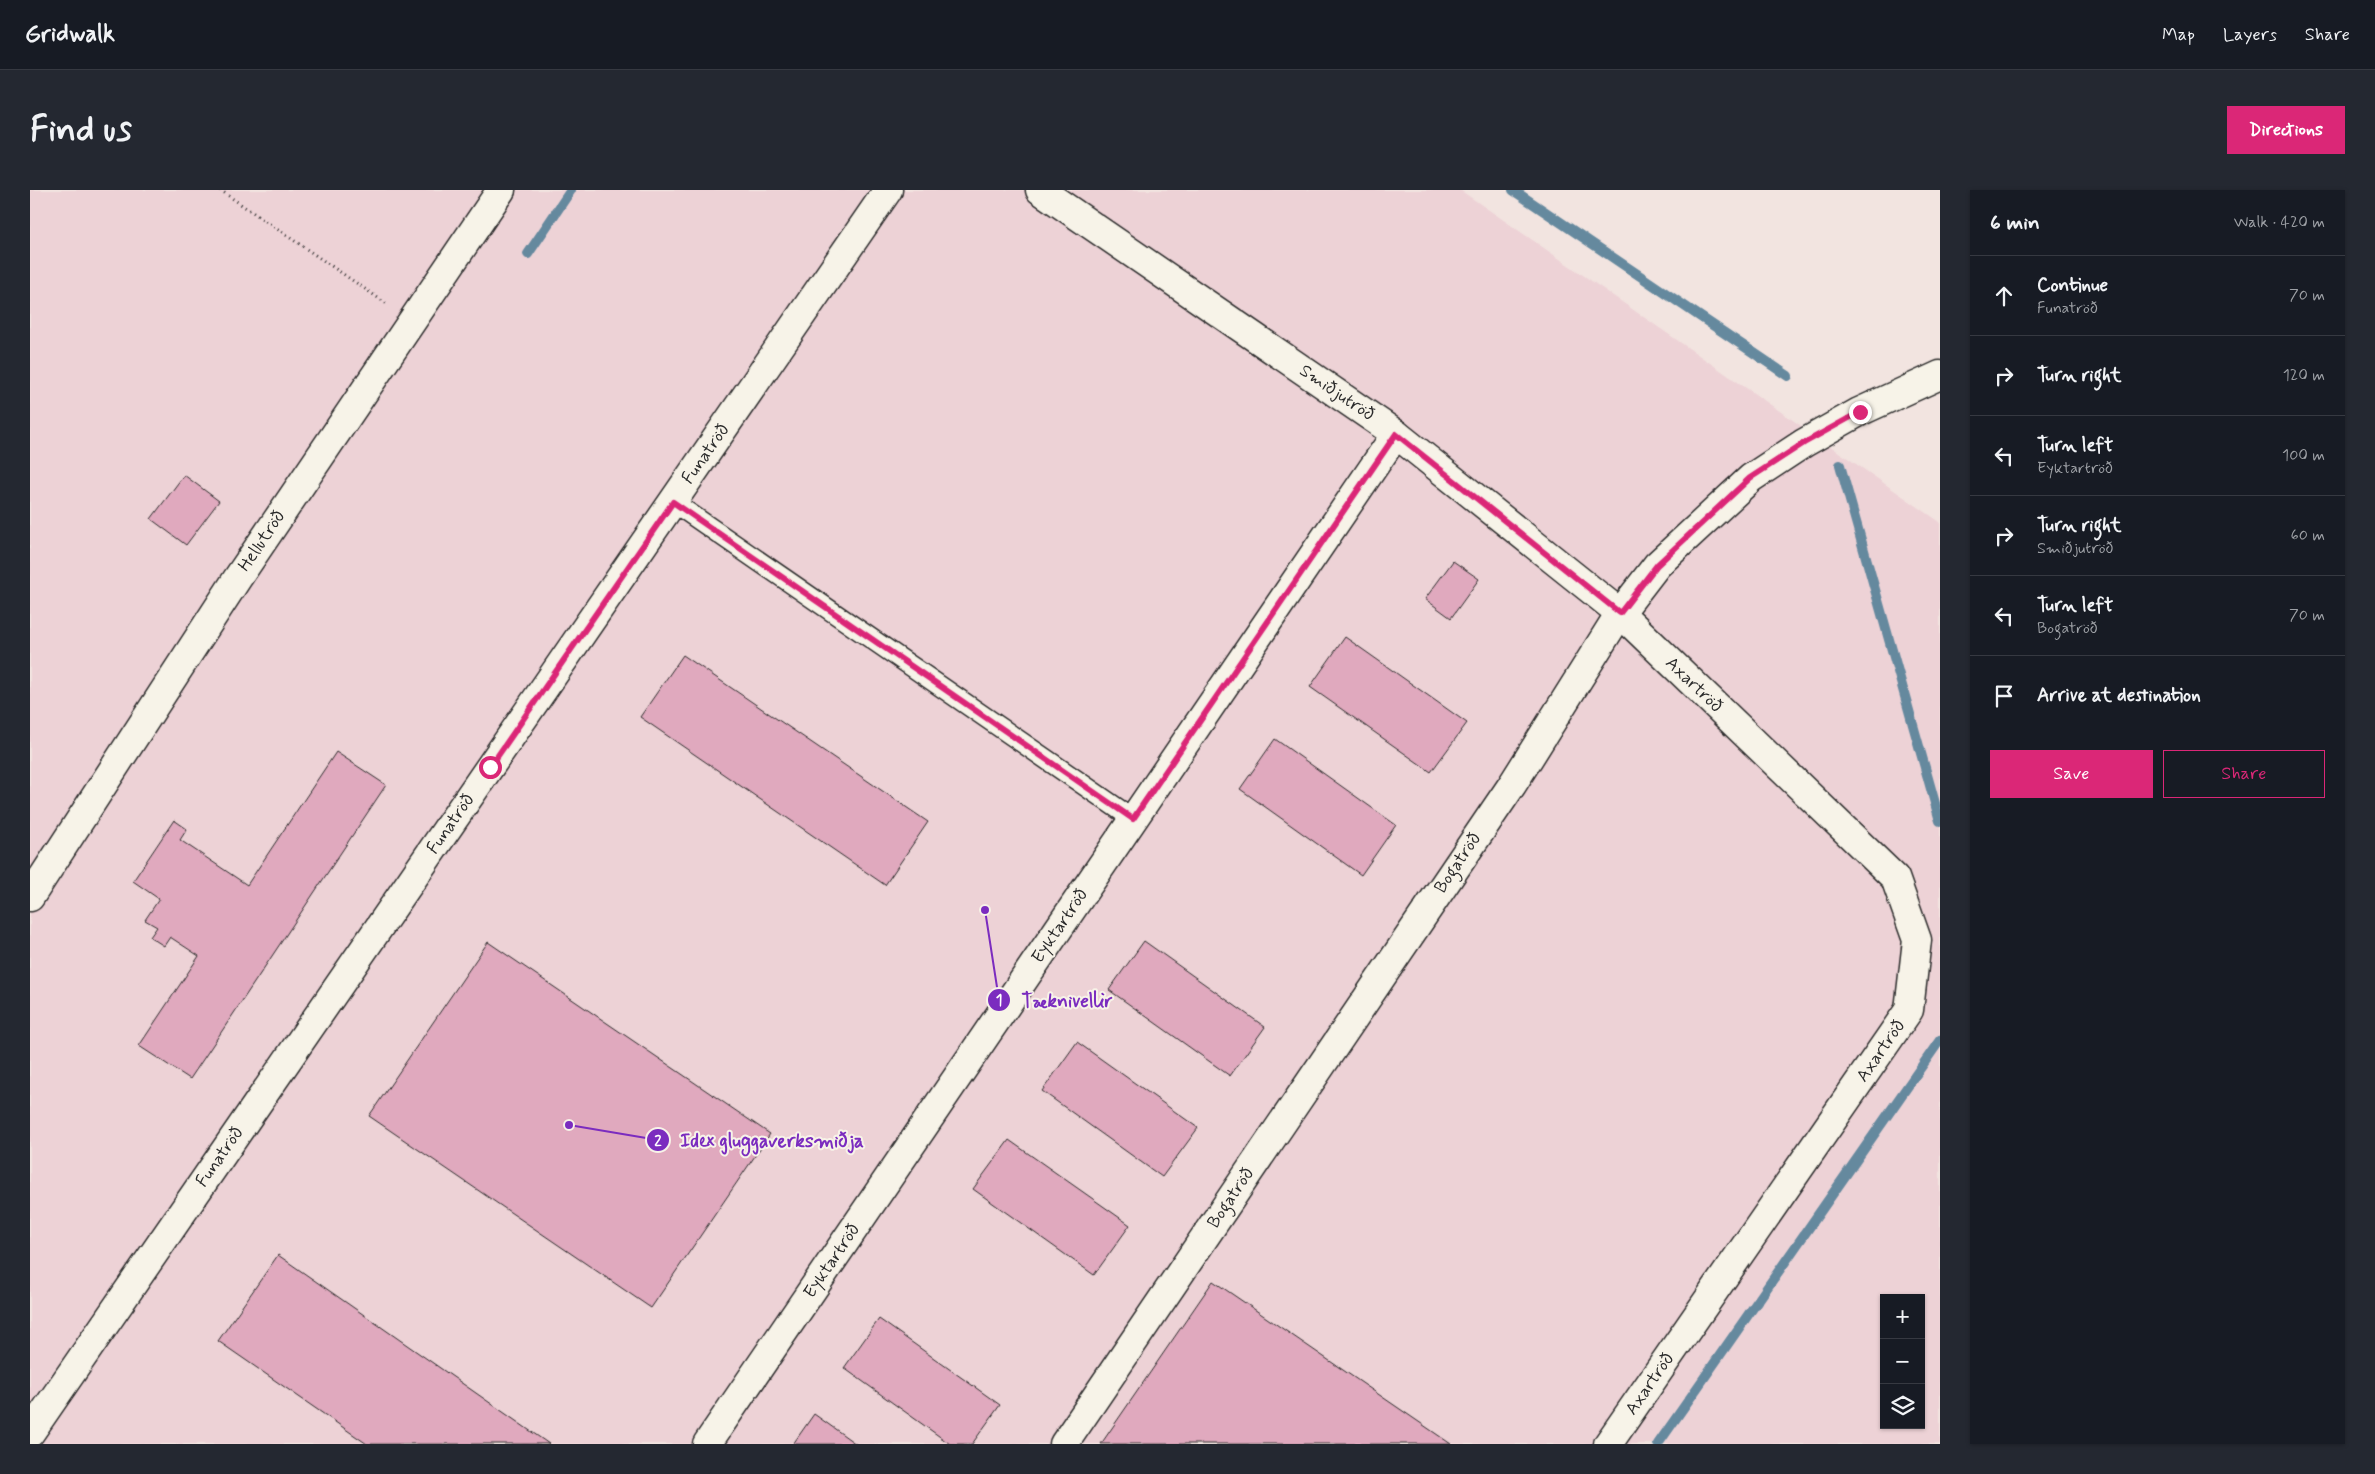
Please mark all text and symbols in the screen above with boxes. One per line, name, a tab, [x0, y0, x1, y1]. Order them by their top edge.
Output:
text: Gridwalk	[25, 19, 115, 50]
text: Map	[2162, 23, 2195, 47]
text: Layers	[2223, 23, 2277, 47]
text: Share	[2305, 23, 2350, 47]
button: Directions	[2227, 106, 2345, 154]
text: Find us	[30, 107, 132, 153]
text: 6 min	[1990, 209, 2040, 237]
text: Walk · 420 m	[2234, 212, 2325, 233]
text: Continue	[2037, 273, 2108, 298]
icon: ahead	[1990, 282, 2018, 310]
text: 70 m	[2289, 285, 2325, 306]
text: Funatröð	[2037, 298, 2098, 319]
street label: Smiðjutröð	[1294, 359, 1380, 427]
icon: right	[1990, 362, 2018, 390]
text: Turn right	[2037, 363, 2121, 388]
text: 120 m	[2283, 365, 2325, 386]
route end	[1849, 401, 1872, 424]
street label: Funatröð	[676, 419, 736, 489]
text: Turn left	[2037, 433, 2113, 458]
icon: left	[1990, 442, 2018, 470]
text: 100 m	[2282, 445, 2325, 466]
text: Eyktartröð	[2037, 458, 2113, 479]
street label: Hellutröð	[233, 506, 291, 576]
text: Turn right	[2037, 513, 2121, 538]
icon: right	[1990, 522, 2018, 550]
text: 60 m	[2291, 525, 2325, 546]
text: Smiðjutröð	[2037, 538, 2114, 559]
text: Turn left	[2037, 593, 2113, 618]
icon: left	[1990, 602, 2018, 630]
text: 70 m	[2289, 605, 2325, 626]
text: Bogatröð	[2037, 618, 2098, 639]
street label: Axartröð	[1660, 652, 1728, 718]
icon: arrive	[1990, 682, 2018, 710]
text: Arrive at destination	[2037, 683, 2201, 708]
button: Save	[1990, 750, 2153, 798]
button: Share	[2163, 750, 2325, 798]
route start	[479, 756, 502, 779]
street label: Funatröð	[421, 789, 481, 859]
street label: Bogatröð	[1429, 828, 1489, 899]
street label: Eyktartröð	[1026, 884, 1094, 968]
callout: Tæknivellir	[987, 983, 1123, 1017]
text: Tæknivellir	[1021, 989, 1113, 1014]
text: 1	[996, 991, 1002, 1011]
street label: Axartröð	[1851, 1015, 1911, 1087]
street label: Funatröð	[190, 1122, 250, 1192]
callout: Idex gluggaverksmiðja	[645, 1123, 874, 1157]
text: Idex gluggaverksmiðja	[680, 1129, 864, 1157]
text: 2	[654, 1132, 662, 1152]
street label: Bogatröð	[1202, 1163, 1262, 1234]
street label: Eyktartröð	[798, 1219, 866, 1303]
map controls	[1880, 1294, 1925, 1429]
button: +	[1880, 1294, 1925, 1339]
button: −	[1880, 1339, 1925, 1384]
street label: Axartröð	[1620, 1348, 1680, 1420]
button: layers	[1880, 1384, 1925, 1429]

